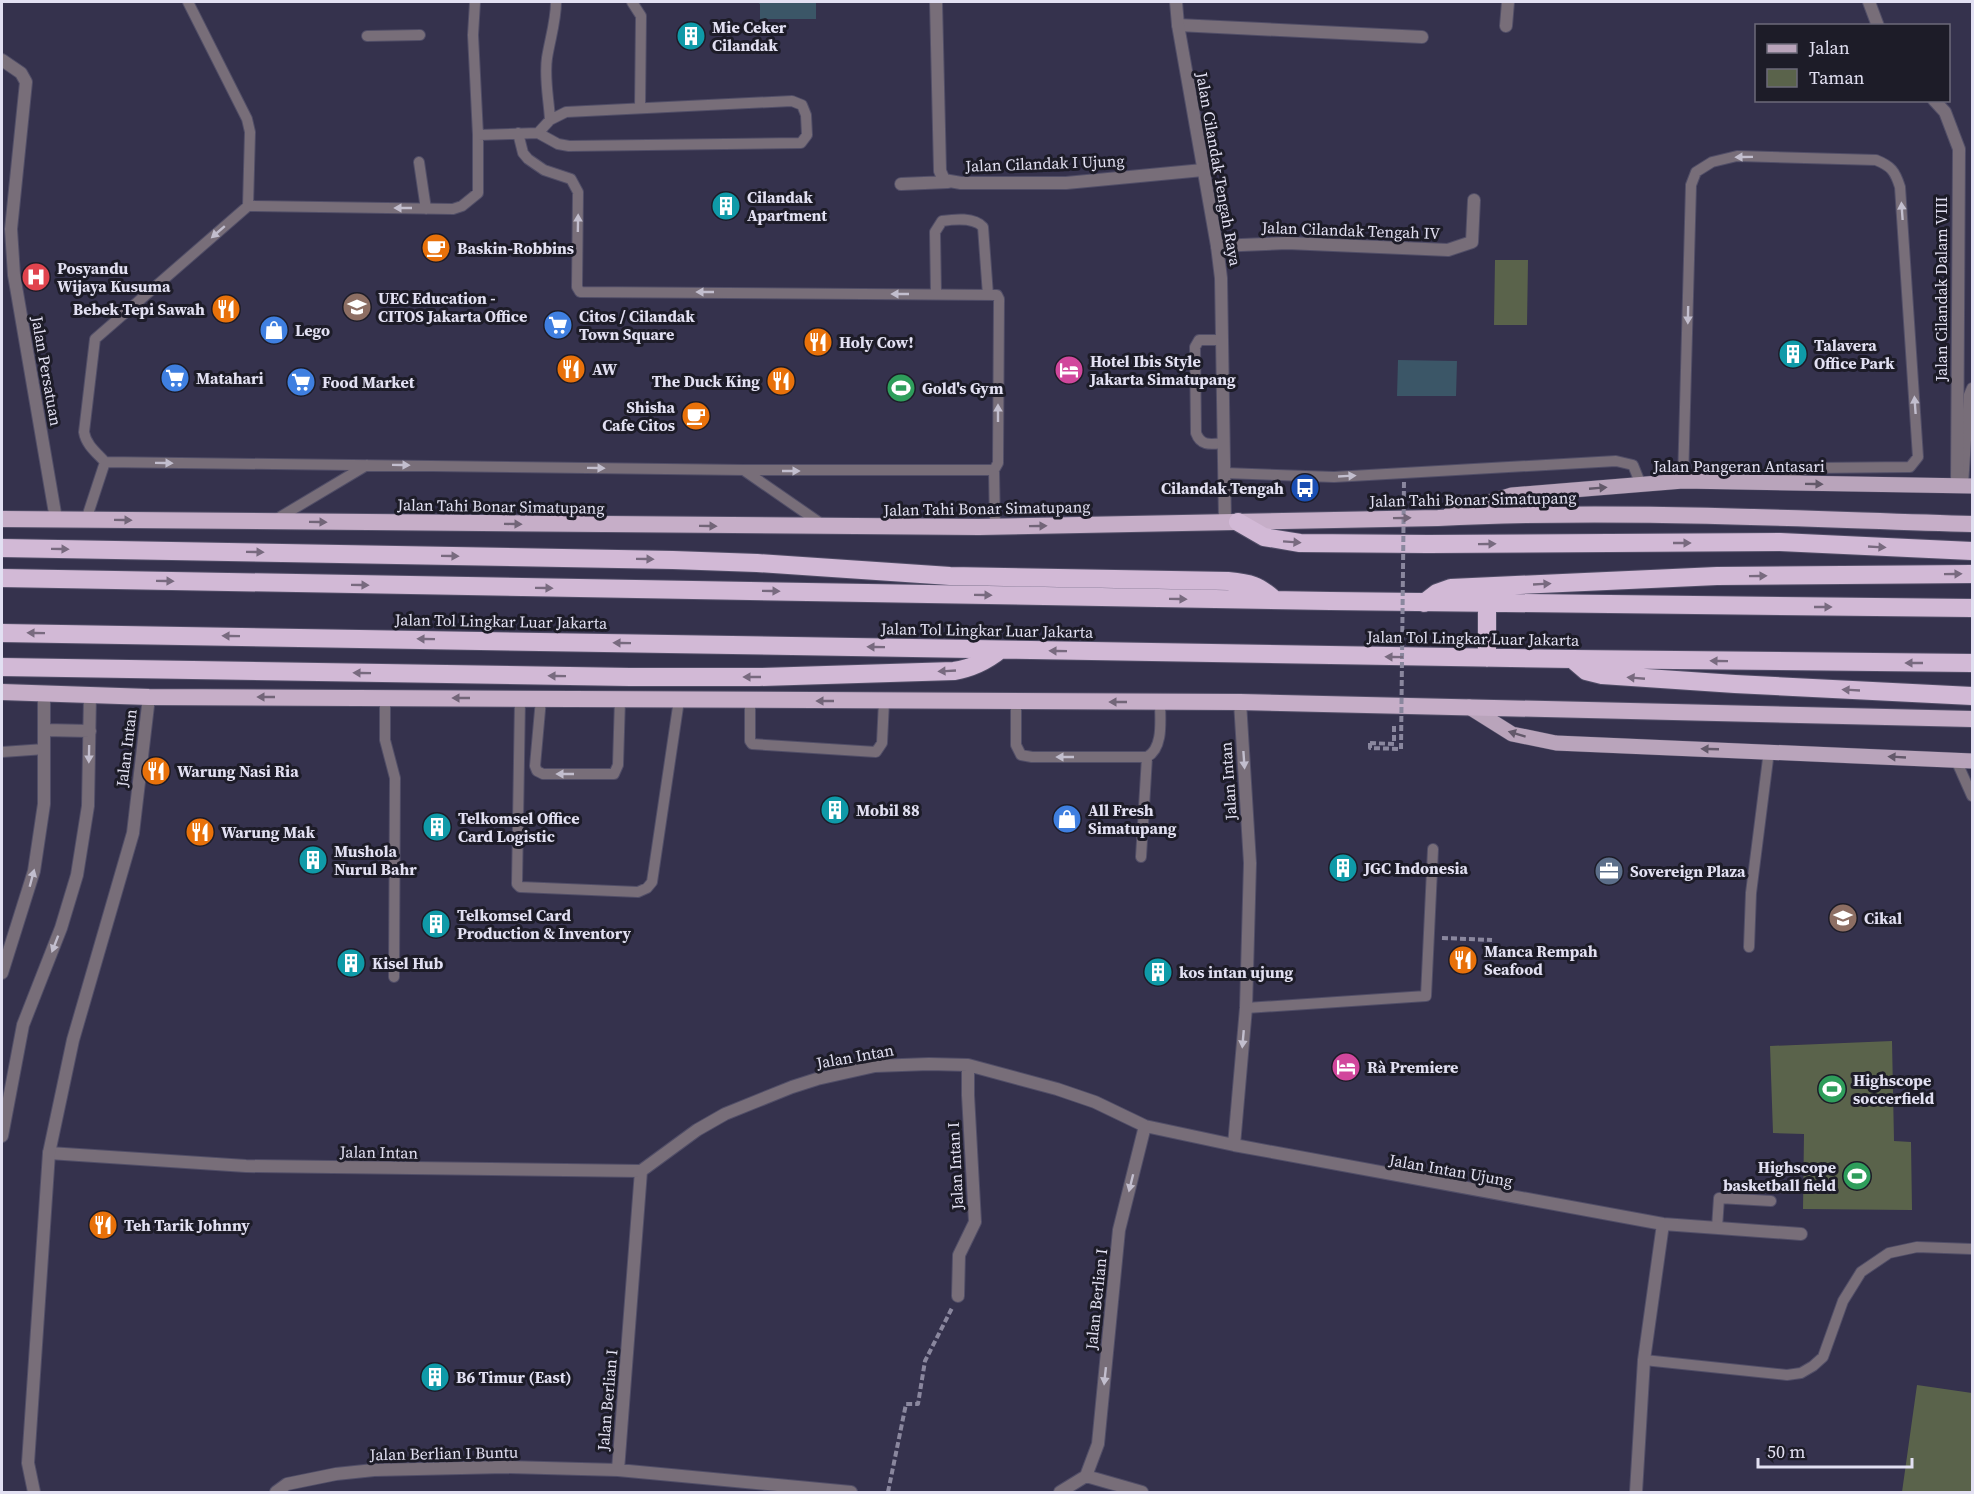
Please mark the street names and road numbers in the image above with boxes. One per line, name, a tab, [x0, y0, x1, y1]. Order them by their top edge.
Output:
street label: Jalan Cilandak Tengah Raya	[1191, 69, 1247, 269]
street label: Jalan Cilandak I Ujung	[964, 149, 1125, 177]
street label: Jalan Cilandak Dalam VIII	[1930, 196, 1952, 383]
street label: Jalan Cilandak Tengah IV	[1260, 216, 1441, 244]
street label: Jalan Persatuan	[26, 313, 68, 428]
street label: Jalan Pangeran Antasari	[1652, 455, 1825, 477]
street label: Jalan Tahi Bonar Simatupang	[1368, 486, 1577, 512]
street label: Jalan Tahi Bonar Simatupang	[396, 493, 605, 519]
street label: Jalan Tahi Bonar Simatupang	[882, 495, 1091, 521]
street label: Jalan Tol Lingkar Luar Jakarta	[394, 608, 608, 634]
street label: Jalan Tol Lingkar Luar Jakarta	[880, 617, 1094, 643]
street label: Jalan Tol Lingkar Luar Jakarta	[1366, 625, 1580, 651]
street label: Jalan Intan	[110, 707, 142, 789]
street label: Jalan Intan	[1214, 741, 1242, 822]
street label: Jalan Intan	[814, 1038, 896, 1074]
street label: Jalan Intan I	[942, 1121, 968, 1212]
street label: Jalan Intan	[339, 1140, 419, 1164]
street label: Jalan Intan Ujung	[1387, 1148, 1515, 1192]
street label: Jalan Berlian I	[1080, 1247, 1112, 1352]
street label: Jalan Berlian I	[592, 1348, 622, 1453]
street label: Jalan Berlian I Buntu	[369, 1441, 518, 1465]

